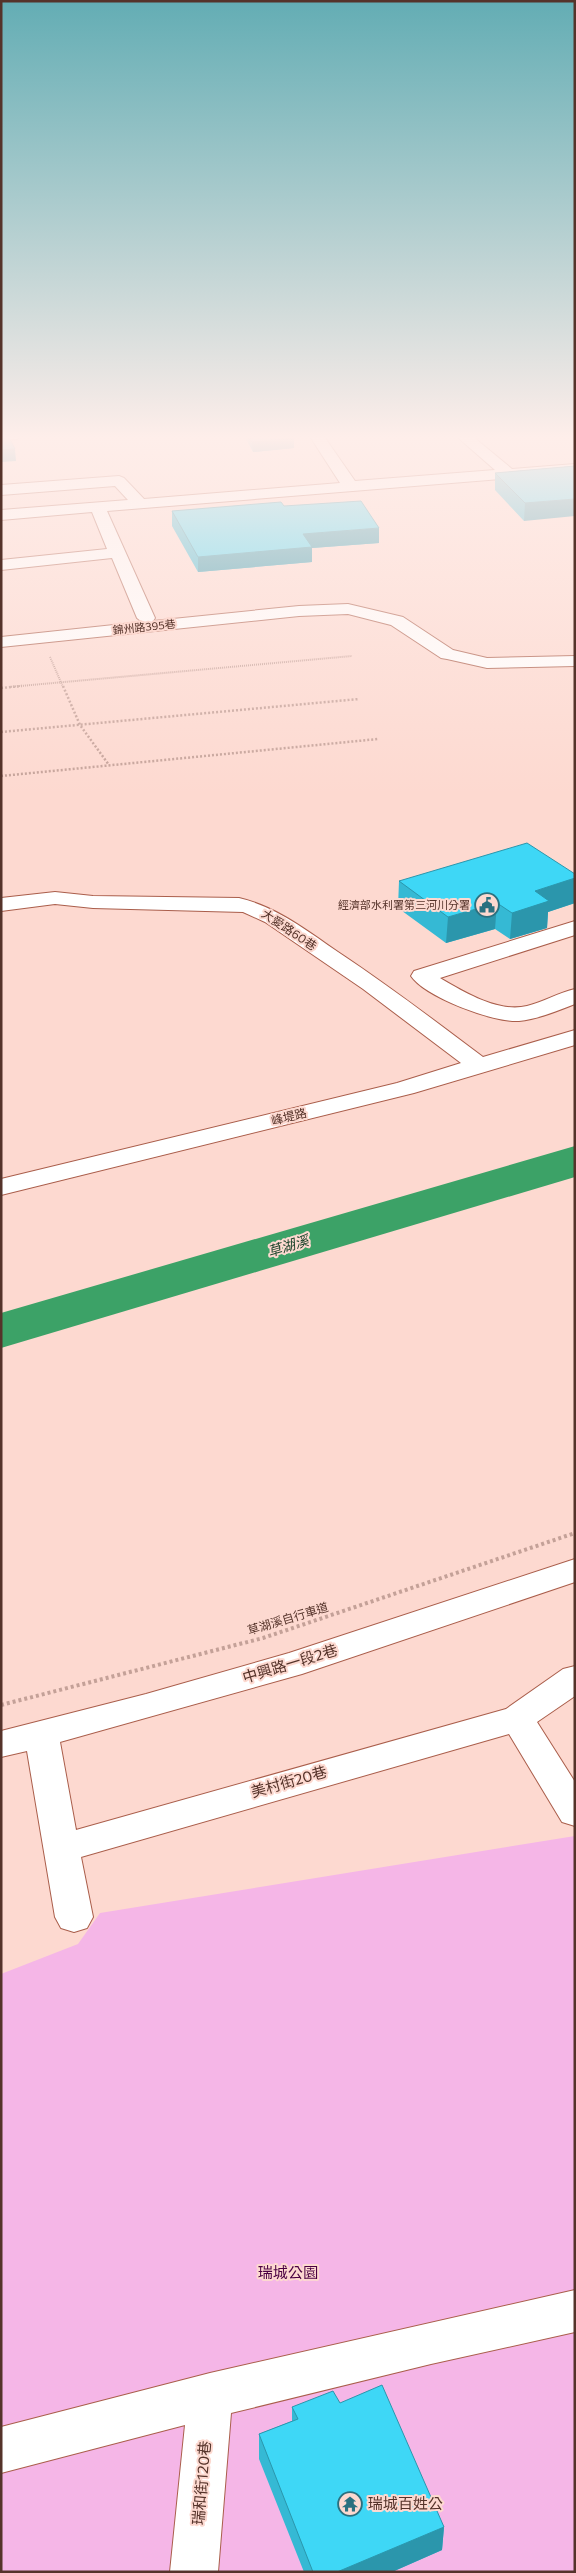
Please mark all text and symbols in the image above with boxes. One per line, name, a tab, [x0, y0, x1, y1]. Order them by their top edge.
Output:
street label: 錦州路395巷	[112, 617, 176, 636]
public building icon: 經濟部水利署第三河川分署	[474, 892, 500, 918]
place label: 經濟部水利署第三河川分署	[338, 898, 470, 911]
street label: 大愛路60巷	[259, 906, 320, 953]
street label: 峰堤路	[270, 1105, 308, 1127]
water label: 草湖溪	[265, 1231, 312, 1260]
street label: 草湖溪自行車道	[245, 1599, 330, 1637]
street label: 中興路一段2巷	[240, 1640, 339, 1686]
street label: 美村街20巷	[249, 1762, 329, 1800]
park label: 瑞城公園	[258, 2263, 318, 2281]
street label: 瑞和街120巷	[188, 2440, 214, 2526]
temple icon: 瑞城百姓公	[337, 2491, 363, 2517]
place label: 瑞城百姓公	[368, 2494, 443, 2512]

